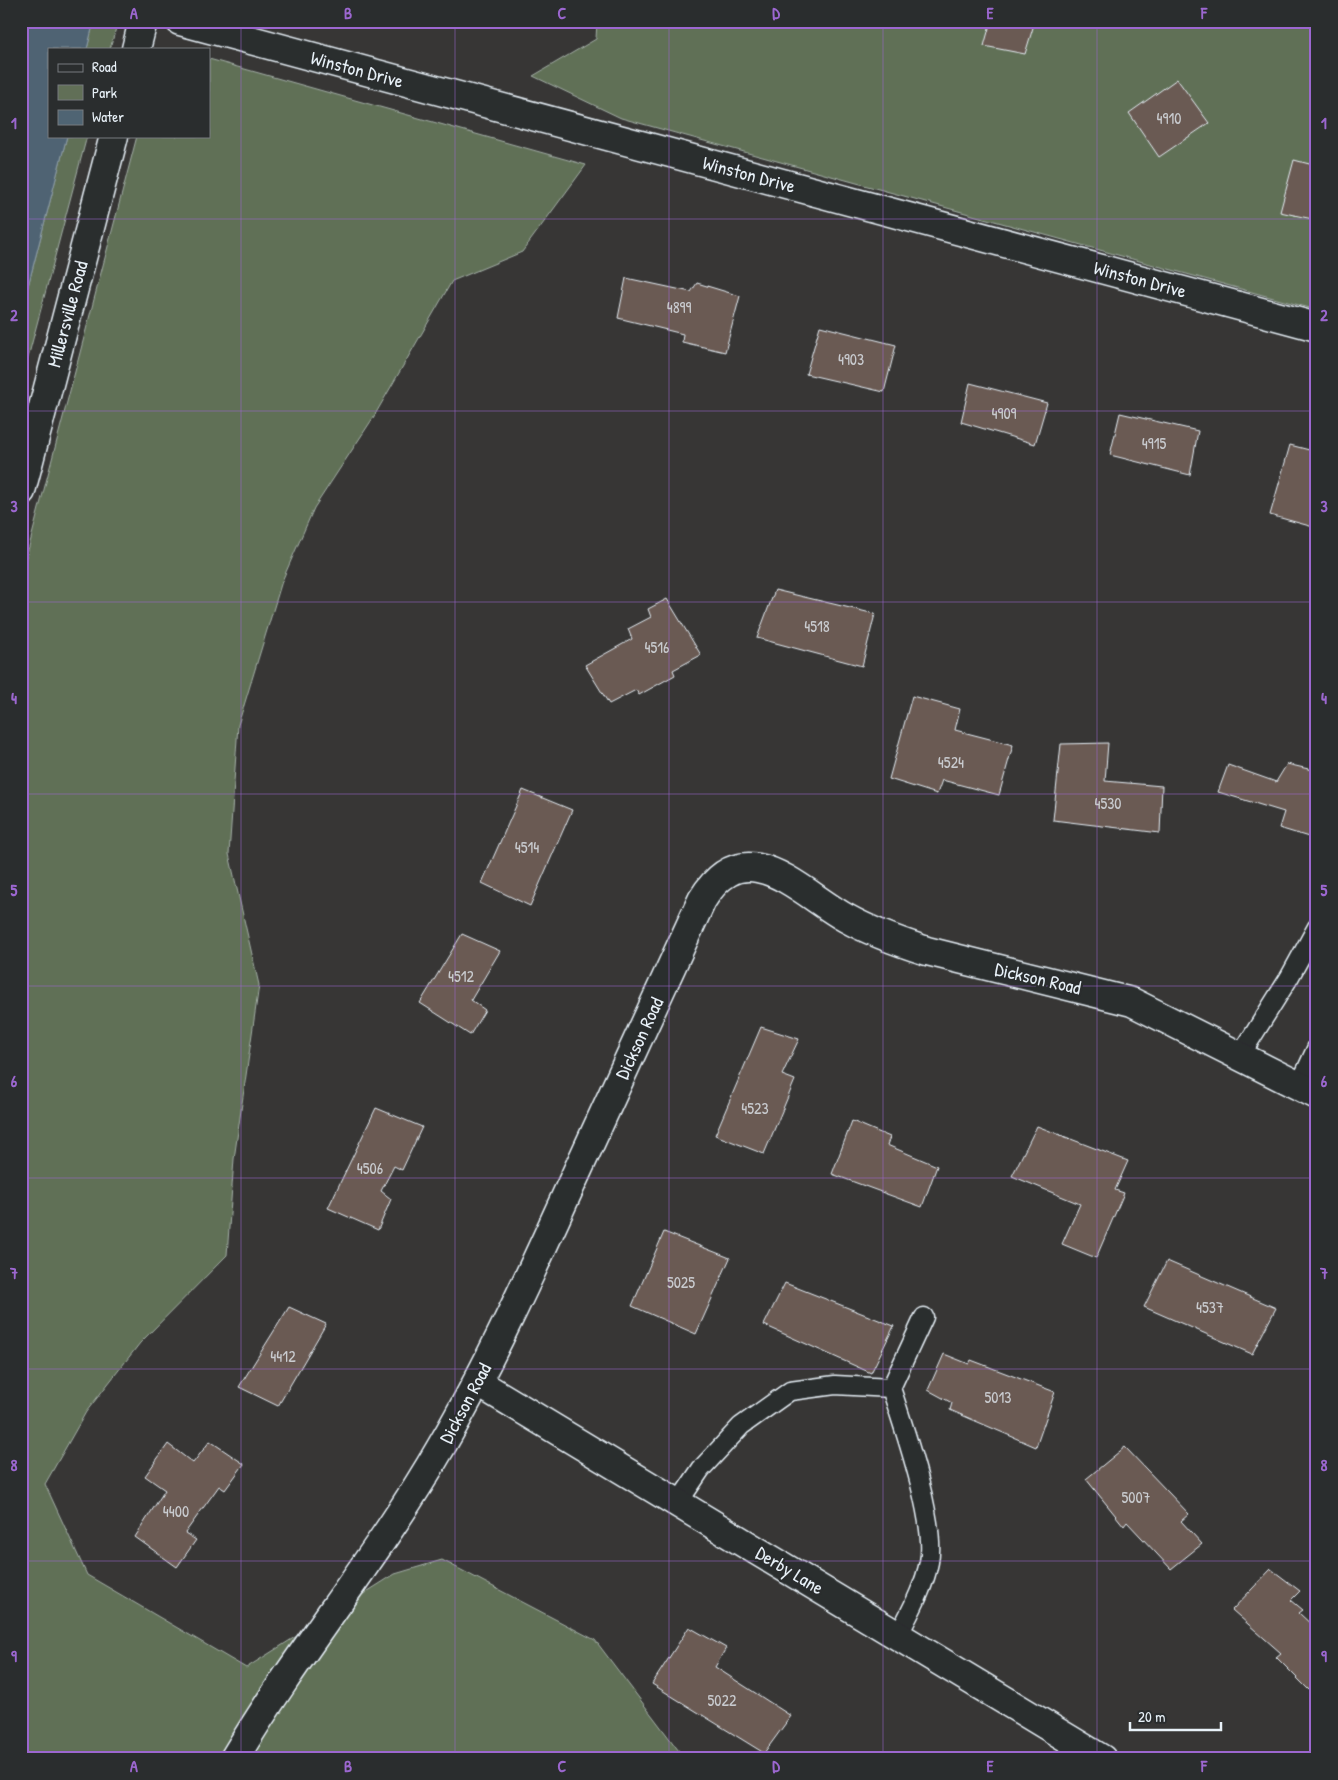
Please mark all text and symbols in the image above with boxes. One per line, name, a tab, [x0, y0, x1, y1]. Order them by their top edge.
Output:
text: A	[130, 2, 138, 24]
text: B	[344, 2, 352, 24]
text: C	[558, 2, 567, 24]
text: D	[772, 2, 780, 24]
text: E	[986, 2, 994, 24]
text: F	[1200, 2, 1208, 24]
street label: Winston Drive	[308, 44, 407, 94]
legend	[48, 48, 210, 138]
text: Road	[92, 56, 117, 77]
text: Park	[92, 82, 117, 103]
text: Water	[92, 106, 124, 127]
house number: 4910	[1157, 107, 1181, 129]
text: 1	[11, 112, 17, 134]
text: 1	[1321, 112, 1327, 134]
street label: Winston Drive	[700, 149, 799, 199]
street label: Winston Drive	[1091, 254, 1190, 304]
street label: Millersville Road	[40, 257, 94, 370]
house number: 4899	[667, 296, 691, 318]
text: 2	[10, 304, 18, 326]
text: 2	[1320, 304, 1328, 326]
house number: 4903	[838, 348, 864, 370]
house number: 4909	[992, 402, 1017, 424]
house number: 4915	[1142, 432, 1166, 454]
text: 3	[10, 495, 18, 517]
text: 3	[1320, 495, 1328, 517]
house number: 4518	[804, 615, 830, 637]
house number: 4516	[645, 636, 669, 658]
text: 4	[11, 687, 17, 709]
text: 4	[1321, 687, 1327, 709]
house number: 4524	[938, 751, 964, 773]
house number: 4530	[1094, 792, 1122, 814]
house number: 4514	[515, 836, 539, 858]
text: 5	[11, 879, 18, 901]
text: 5	[1321, 879, 1328, 901]
street label: Dickson Road	[992, 955, 1084, 1001]
house number: 4512	[448, 965, 475, 987]
street label: Dickson Road	[609, 992, 670, 1083]
text: 6	[11, 1070, 18, 1092]
text: 6	[1321, 1070, 1328, 1092]
house number: 4523	[741, 1097, 769, 1119]
house number: 4506	[357, 1157, 383, 1179]
text: 7	[9, 1262, 18, 1284]
text: 7	[1319, 1262, 1328, 1284]
house number: 5025	[667, 1271, 695, 1293]
house number: 4537	[1196, 1296, 1224, 1318]
house number: 4412	[270, 1345, 296, 1367]
street label: Dickson Road	[433, 1358, 497, 1448]
house number: 5013	[985, 1386, 1011, 1408]
text: 8	[11, 1454, 18, 1476]
text: 8	[1321, 1454, 1328, 1476]
house number: 5007	[1121, 1486, 1151, 1508]
house number: 4400	[163, 1500, 189, 1522]
street label: Derby Lane	[751, 1540, 829, 1601]
text: 9	[11, 1645, 17, 1667]
text: 9	[1321, 1645, 1327, 1667]
house number: 5022	[708, 1689, 737, 1711]
scale bar	[1130, 1700, 1222, 1732]
text: 20 m	[1138, 1706, 1165, 1727]
text: A	[130, 1755, 138, 1777]
text: B	[344, 1755, 352, 1777]
text: C	[558, 1755, 567, 1777]
text: D	[772, 1755, 780, 1777]
text: E	[986, 1755, 994, 1777]
text: F	[1200, 1755, 1208, 1777]

